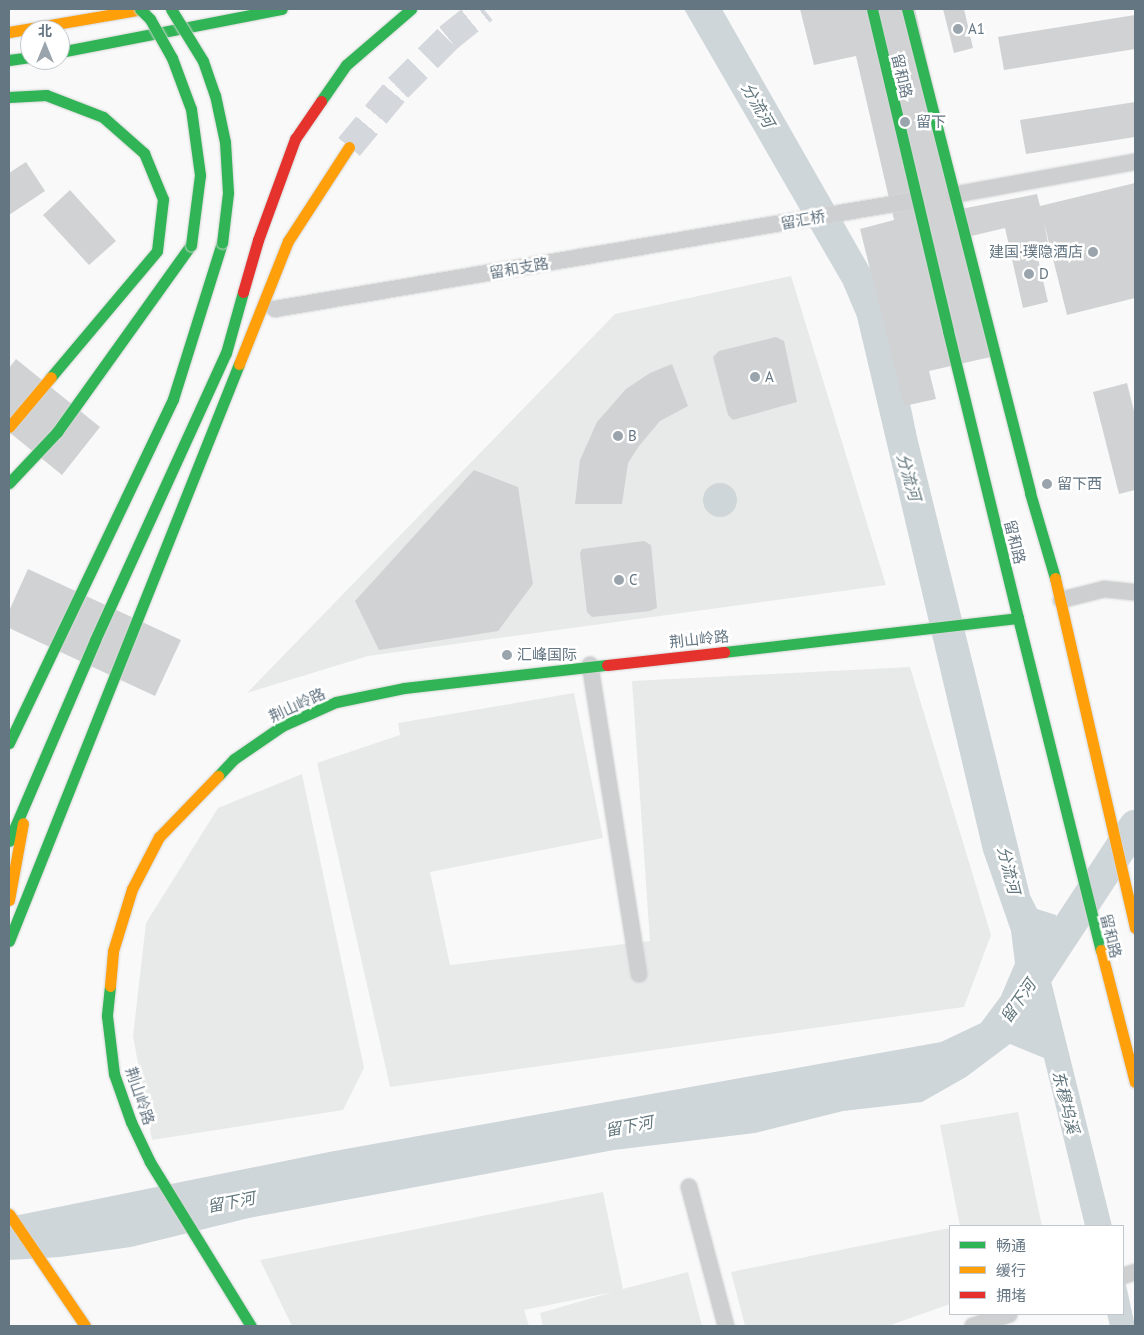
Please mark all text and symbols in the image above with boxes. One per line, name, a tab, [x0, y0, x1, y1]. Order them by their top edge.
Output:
north arrow	[20, 20, 70, 70]
place label: A1	[968, 20, 985, 38]
text: 北	[38, 22, 52, 40]
marker: A1	[952, 23, 964, 35]
street label: 留和路	[888, 52, 916, 100]
water label: 分流河	[738, 79, 778, 131]
place label: 留下	[916, 113, 946, 131]
marker: 留下	[898, 115, 912, 129]
street label: 留汇桥	[779, 207, 827, 233]
place label: 建国·璞隐酒店	[989, 243, 1083, 261]
marker: 建国·璞隐酒店	[1087, 246, 1099, 258]
street label: 留和支路	[488, 254, 550, 282]
place label: D	[1039, 265, 1049, 283]
marker: D	[1023, 268, 1035, 280]
place label: A	[765, 368, 774, 386]
marker: A	[749, 371, 761, 383]
place label: B	[628, 427, 637, 445]
marker: B	[612, 430, 624, 442]
water label: 分流河	[893, 451, 925, 503]
place label: 留下西	[1057, 475, 1102, 493]
marker: 留下西	[1041, 478, 1053, 490]
street label: 留和路	[1001, 518, 1029, 566]
place label: C	[629, 571, 638, 589]
marker: C	[613, 574, 625, 586]
street label: 荆山岭路	[668, 627, 730, 651]
place label: 汇峰国际	[517, 646, 577, 664]
marker: 汇峰国际	[501, 649, 513, 661]
street label: 荆山岭路	[266, 684, 328, 726]
water label: 分流河	[994, 844, 1024, 896]
street label: 留和路	[1097, 912, 1125, 960]
water label: 留下河	[996, 976, 1040, 1026]
street label: 荆山岭路	[122, 1065, 158, 1127]
water label: 东穆坞溪	[1049, 1069, 1083, 1135]
water label: 留下河	[604, 1112, 654, 1140]
water label: 留下河	[206, 1188, 256, 1216]
legend	[949, 1225, 1124, 1315]
text: 畅通	[996, 1236, 1026, 1255]
text: 缓行	[996, 1261, 1026, 1280]
text: 拥堵	[996, 1286, 1026, 1305]

